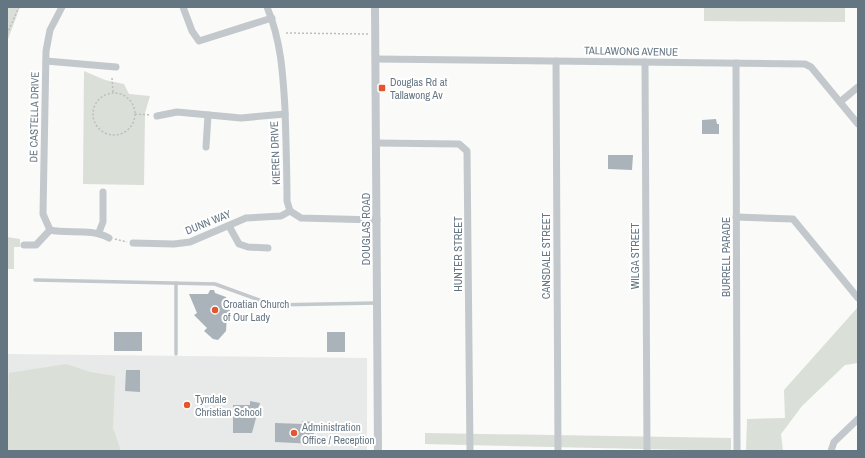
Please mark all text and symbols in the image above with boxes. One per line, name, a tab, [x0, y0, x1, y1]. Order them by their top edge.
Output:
street label: TALLAWONG AVENUE	[584, 43, 678, 59]
street label: DE CASTELLA DRIVE	[26, 72, 42, 162]
place label: Douglas Rd at Tallawong Av	[390, 75, 448, 102]
marker: Douglas Rd at Tallawong Av	[377, 83, 387, 93]
street label: KIEREN DRIVE	[267, 121, 283, 185]
street label: DOUGLAS ROAD	[359, 193, 373, 265]
street label: DUNN WAY	[183, 206, 233, 238]
street label: CANSDALE STREET	[539, 212, 553, 299]
street label: HUNTER STREET	[451, 216, 465, 292]
street label: BURRELL PARADE	[719, 217, 733, 297]
street label: WILGA STREET	[628, 222, 642, 289]
place label: Croatian Church of Our Lady	[223, 297, 289, 324]
marker: Croatian Church of Our Lady	[210, 305, 220, 315]
place label: Tyndale Christian School	[195, 392, 262, 419]
marker: Tyndale Christian School	[182, 400, 192, 410]
place label: Administration Office / Reception	[301, 420, 375, 447]
marker: Administration Office / Reception	[289, 428, 299, 438]

